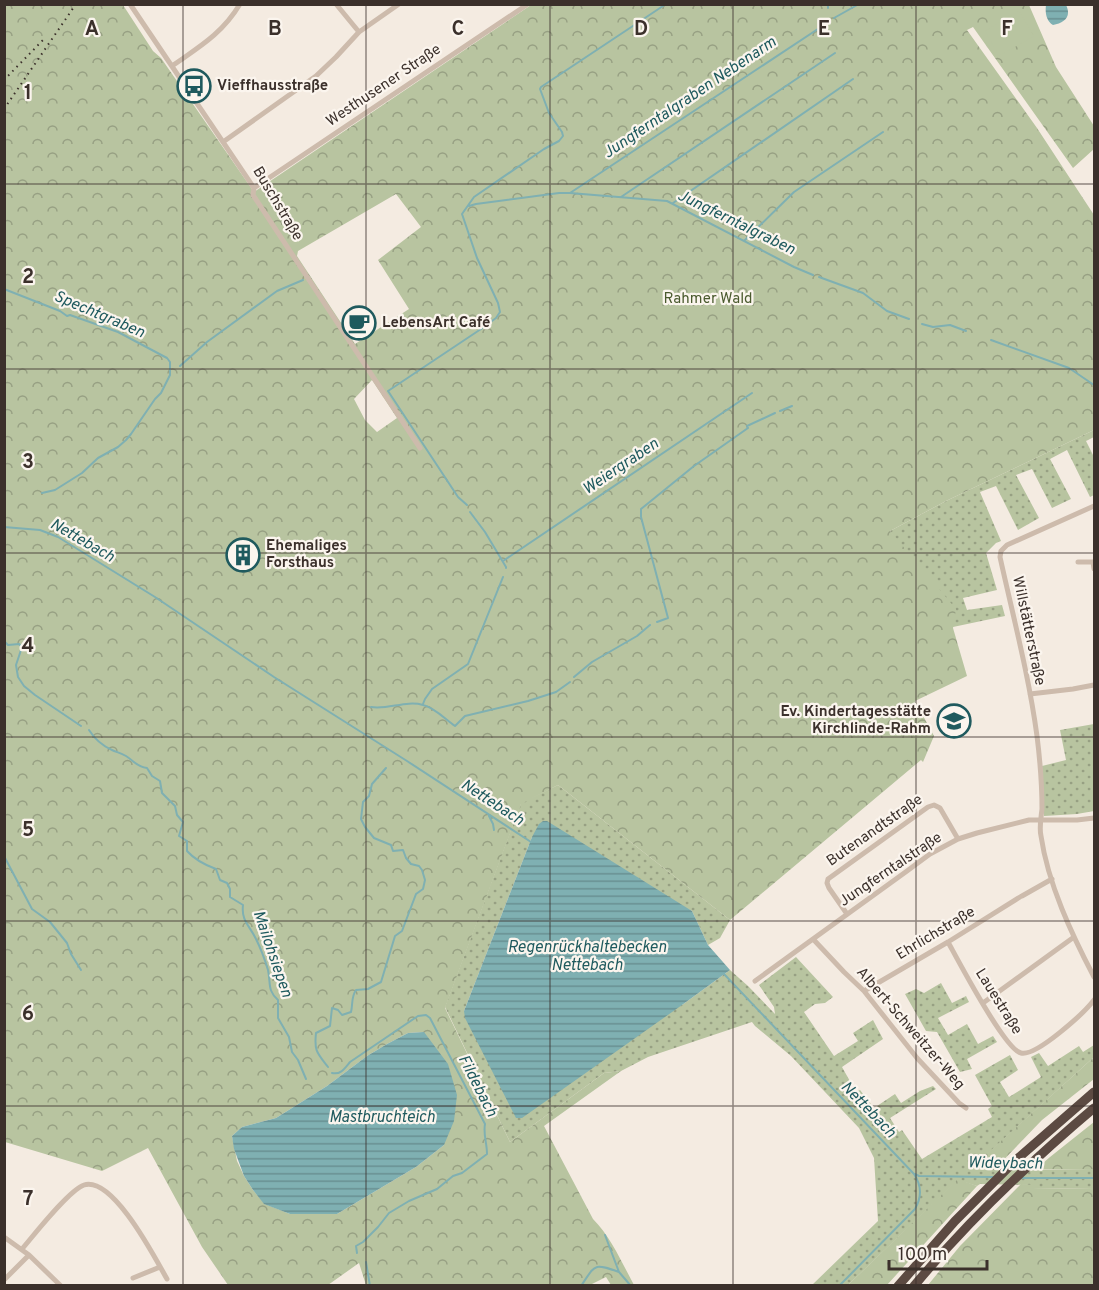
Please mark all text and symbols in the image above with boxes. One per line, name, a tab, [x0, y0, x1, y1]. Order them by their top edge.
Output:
text: A	[85, 17, 99, 43]
text: B	[268, 17, 282, 43]
text: C	[452, 17, 464, 43]
text: D	[634, 17, 648, 43]
text: E	[818, 17, 830, 43]
text: F	[1001, 17, 1013, 43]
water label: Jungferntalgraben Nebenarm	[600, 33, 780, 163]
street label: Westhusener Straße	[323, 41, 445, 131]
bus stop icon: Vieffhausstraße	[176, 68, 212, 104]
place label: Vieffhausstraße	[217, 77, 328, 96]
text: 1	[24, 81, 32, 107]
street label: Buschstraße	[248, 164, 306, 244]
water label: Jungferntalgraben	[674, 186, 798, 260]
text: 2	[22, 265, 34, 291]
water label: Spechtgraben	[51, 287, 148, 343]
park label: Rahmer Wald	[663, 290, 753, 309]
cafe icon: LebensArt Café	[341, 305, 377, 341]
place label: LebensArt Café	[382, 314, 490, 333]
water label: Weiergraben	[579, 434, 663, 500]
text: 3	[22, 450, 34, 476]
water label: Nettebach	[46, 515, 118, 568]
building icon: Ehemaliges Forsthaus	[225, 537, 261, 573]
place label: Ehemaliges Forsthaus	[266, 537, 347, 573]
street label: Willstätterstraße	[1007, 575, 1049, 687]
text: 4	[22, 634, 34, 660]
place label: Ev. Kindertagesstätte Kirchlinde-Rahm	[780, 703, 931, 739]
school or university icon: Ev. Kindertagesstätte Kirchlinde-Rahm	[936, 703, 972, 739]
water label: Nettebach	[457, 775, 528, 831]
street label: Butenandtstraße	[823, 791, 927, 871]
text: 5	[22, 818, 34, 844]
street label: Jungferntalstraße	[836, 829, 946, 911]
street label: Ehrlichstraße	[893, 903, 979, 965]
water label: Mailohsiepen	[248, 908, 296, 1000]
water label: Regenrückhaltebecken Nettebach	[508, 938, 667, 976]
street label: Albert-Schweitzer-Weg	[852, 964, 968, 1094]
street label: Lauestraße	[970, 965, 1026, 1039]
text: 6	[22, 1002, 34, 1028]
water label: Fildebach	[453, 1052, 501, 1121]
water label: Nettebach	[836, 1077, 900, 1143]
water label: Mastbruchteich	[329, 1108, 435, 1128]
water label: Wideybach	[967, 1153, 1043, 1175]
text: 7	[23, 1187, 33, 1213]
scale bar	[889, 1233, 986, 1271]
text: 100 m	[898, 1244, 947, 1267]

